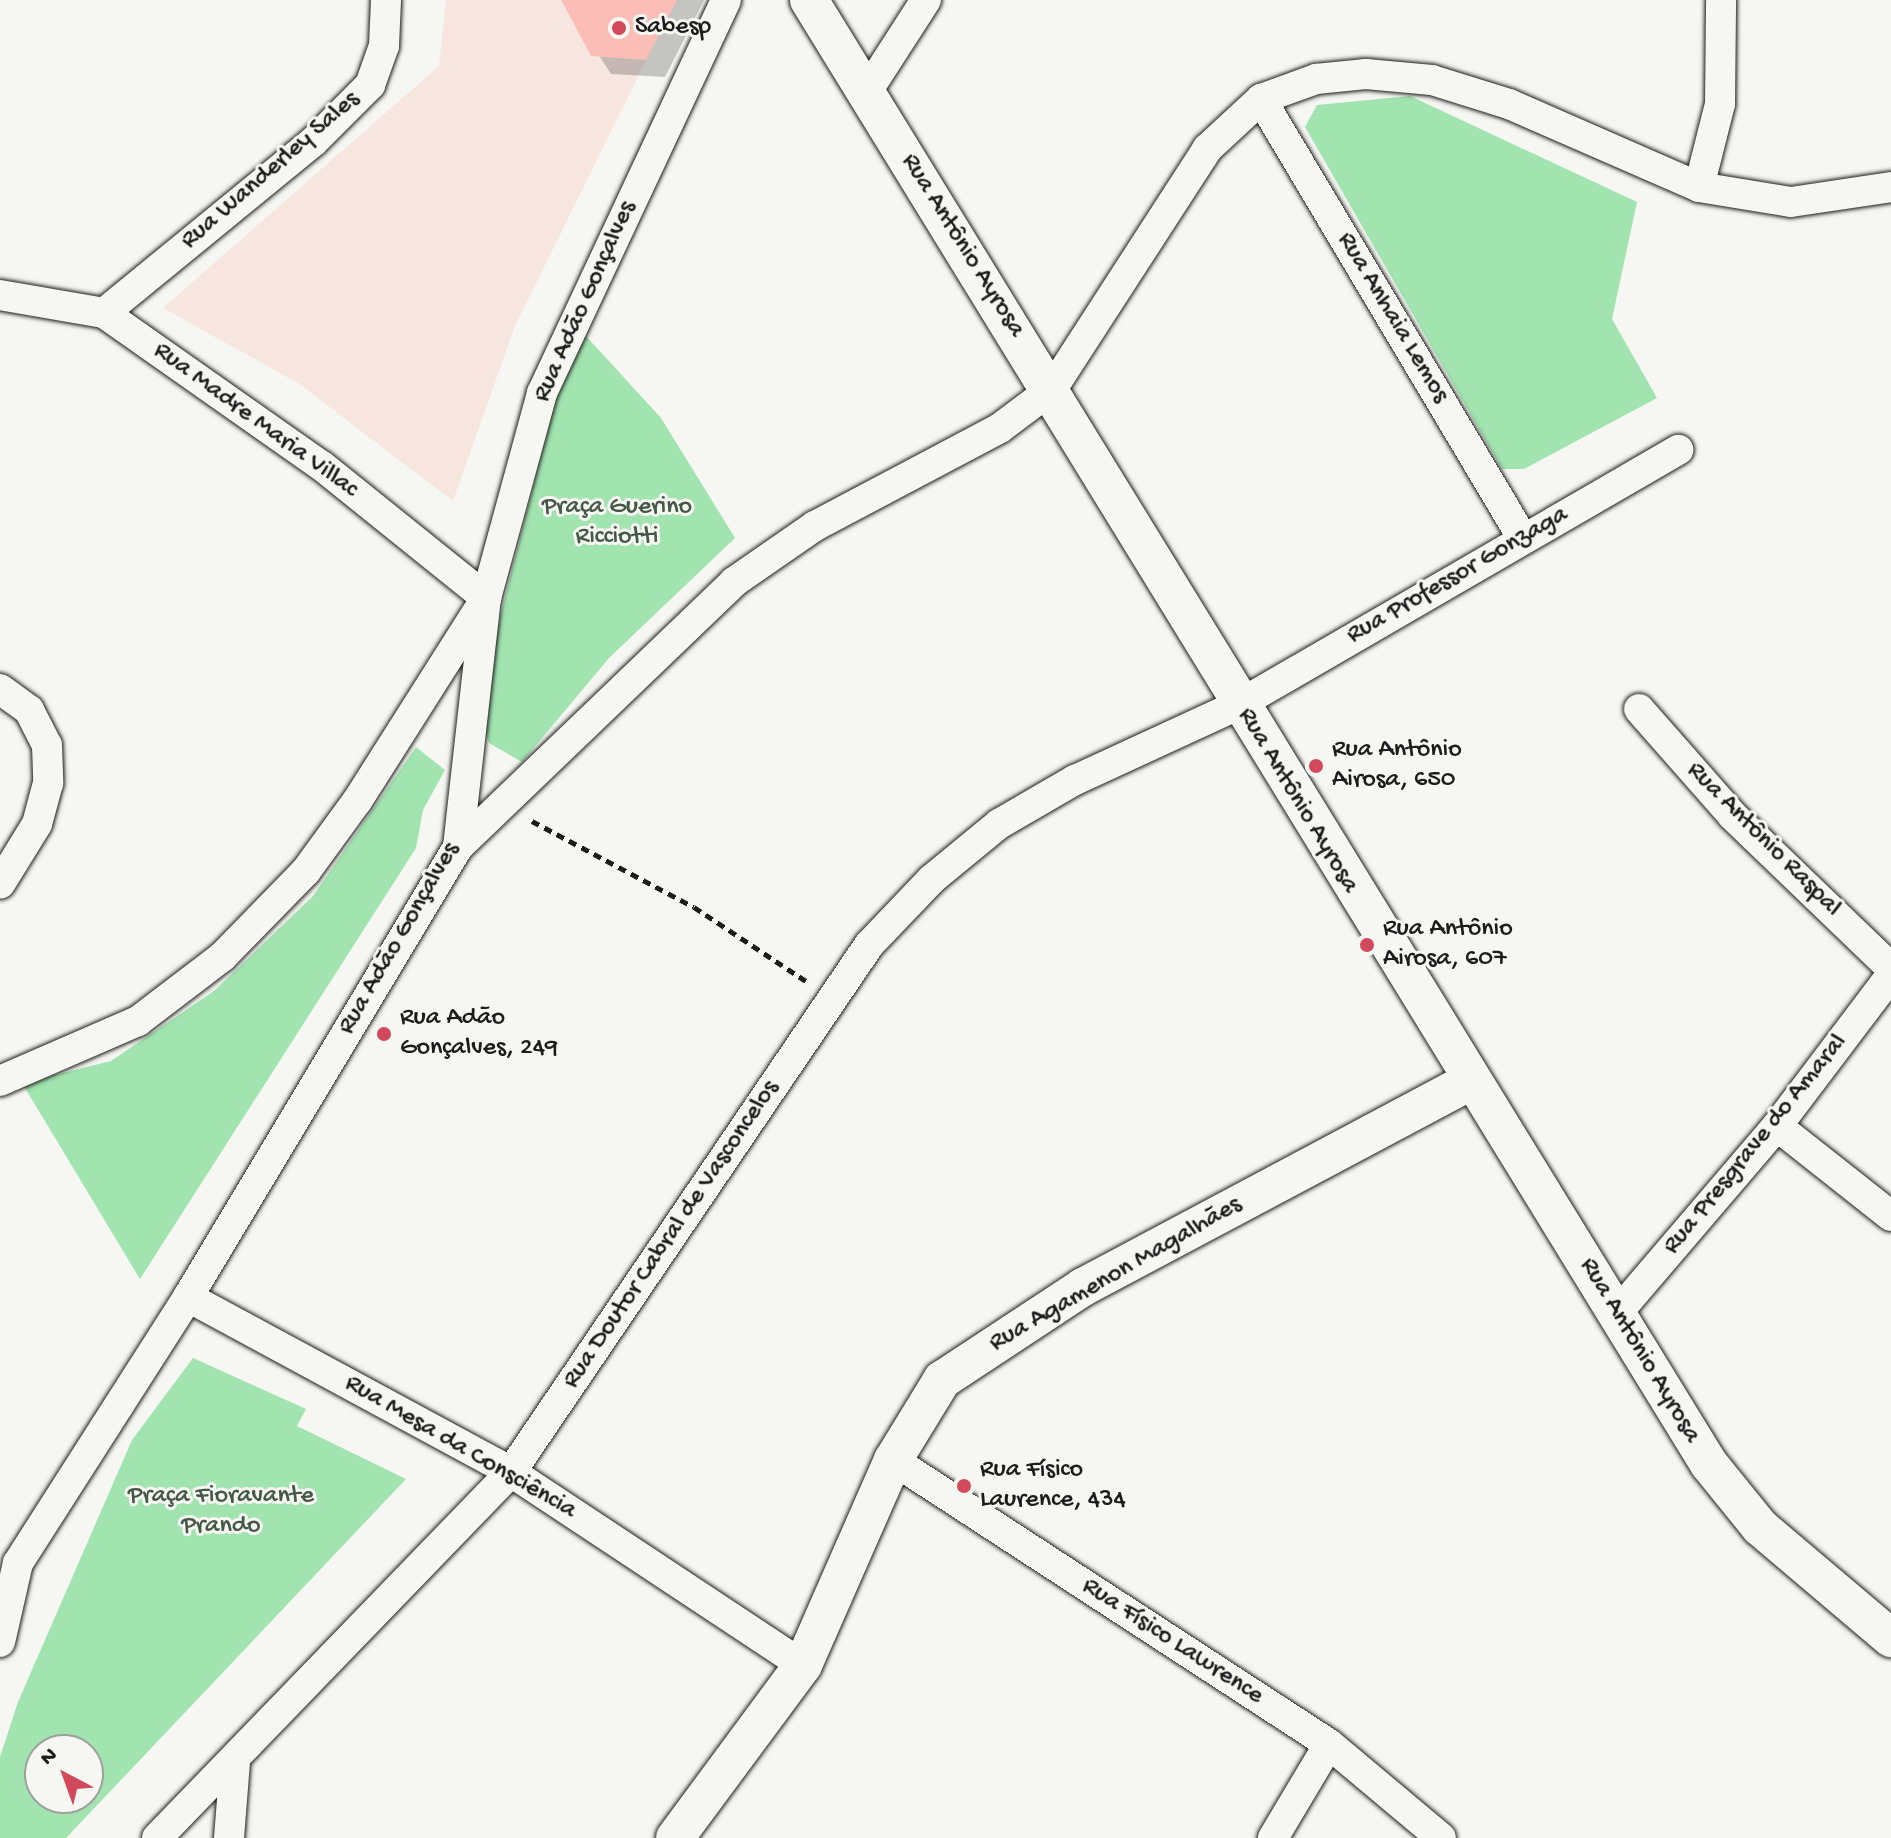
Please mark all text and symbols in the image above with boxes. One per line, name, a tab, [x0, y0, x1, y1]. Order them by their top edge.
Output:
place label: Sabesp	[635, 12, 711, 44]
marker: Sabesp	[610, 19, 628, 37]
street label: Rua Wanderley Sales	[175, 85, 367, 257]
street label: Rua Antônio Ayrosa	[893, 148, 1031, 344]
street label: Rua Adão Gonçalves	[528, 197, 644, 407]
street label: Rua Anhaia Lemos	[1329, 227, 1455, 409]
street label: Rua Madre Maria Villac	[146, 336, 364, 506]
park label: Praça Guerino Ricciotti	[542, 492, 692, 554]
street label: Rua Professor Gonzaga	[1342, 500, 1574, 652]
street label: Rua Antônio Ayrosa	[1229, 703, 1365, 899]
place label: Rua Antônio Airosa, 650	[1332, 735, 1462, 796]
street label: Rua Antônio Raspal	[1679, 756, 1847, 924]
marker: Rua Antônio Airosa, 650	[1307, 757, 1325, 775]
street label: Rua Adão Gonçalves	[332, 837, 468, 1041]
place label: Rua Antônio Airosa, 607	[1383, 914, 1513, 976]
marker: Rua Antônio Airosa, 607	[1358, 936, 1376, 954]
place label: Rua Adão Gonçalves, 249	[400, 1003, 558, 1064]
marker: Rua Adão Gonçalves, 249	[375, 1025, 393, 1043]
street label: Rua Presgrave do Amaral	[1657, 1028, 1855, 1262]
street label: Rua Doutor Cabral de Vasconcelos	[557, 1075, 787, 1395]
street label: Rua Agamenon Magalhães	[984, 1190, 1248, 1360]
street label: Rua Antônio Ayrosa	[1571, 1253, 1707, 1449]
street label: Rua Mesa da Consciência	[339, 1369, 581, 1527]
place label: Rua Físico Laurence, 434	[980, 1455, 1126, 1516]
marker: Rua Físico Laurence, 434	[955, 1477, 973, 1495]
park label: Praça Fioravante Prando	[128, 1481, 314, 1542]
street label: Rua Físico Lawrence	[1075, 1572, 1269, 1712]
north arrow	[24, 1734, 104, 1814]
text: N	[36, 1743, 64, 1772]

